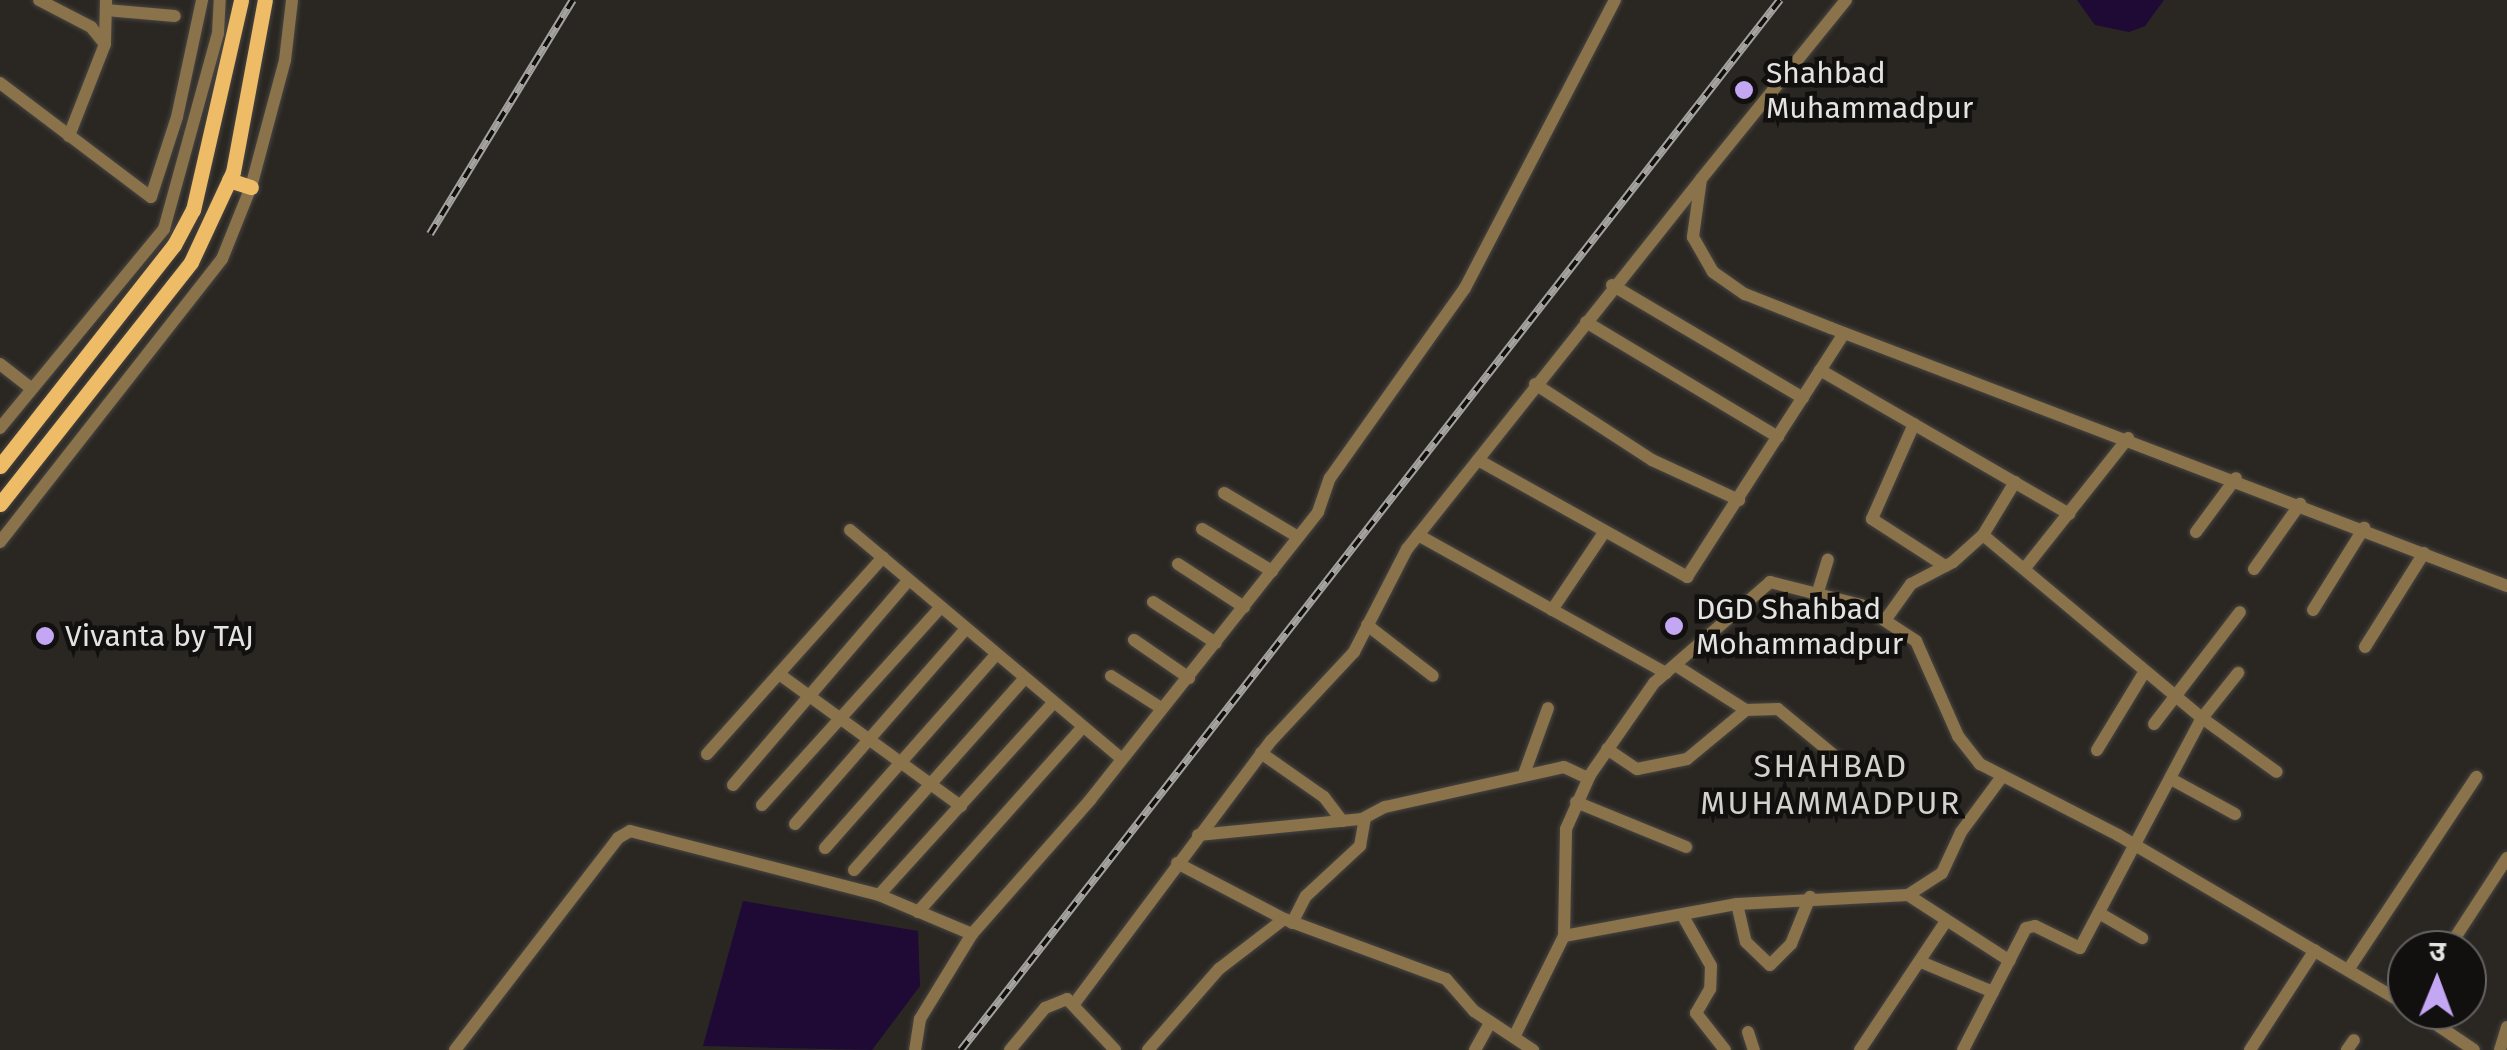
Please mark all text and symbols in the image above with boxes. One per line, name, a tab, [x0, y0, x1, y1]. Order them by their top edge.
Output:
place label: Shahbad Muhammadpur	[1766, 55, 1973, 126]
marker: Shahbad Muhammadpur	[1731, 77, 1757, 103]
place label: DGD Shahbad Mohammadpur	[1696, 591, 1903, 662]
marker: DGD Shahbad Mohammadpur	[1661, 613, 1687, 639]
place label: Vivanta by TAJ	[65, 618, 254, 654]
marker: Vivanta by TAJ	[34, 625, 56, 647]
district label: SHAHBAD MUHAMMADPUR	[1700, 748, 1962, 823]
north arrow	[2387, 930, 2487, 1030]
text: उ	[2429, 935, 2446, 968]

